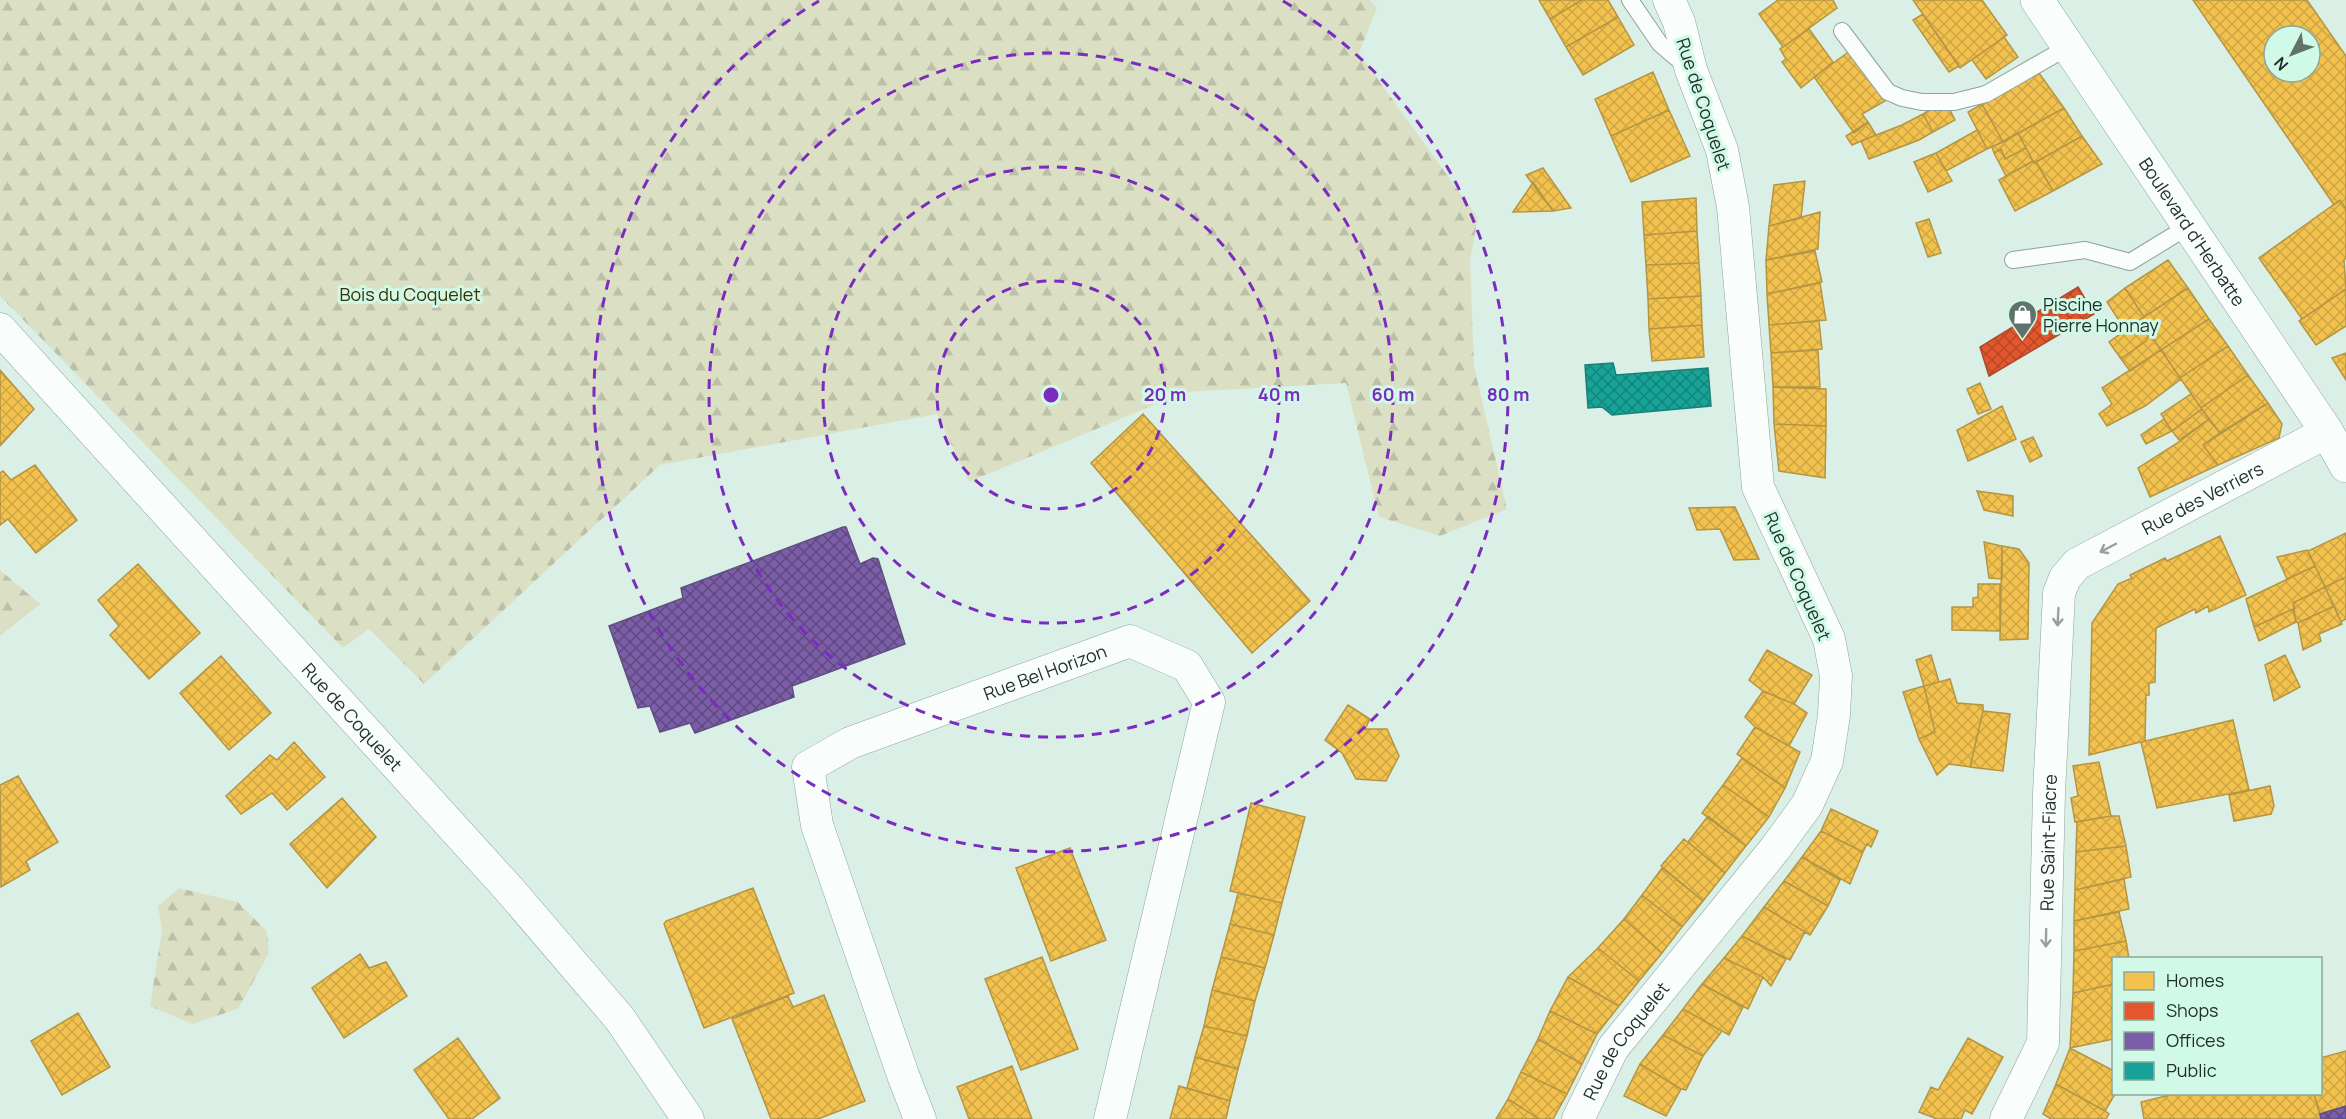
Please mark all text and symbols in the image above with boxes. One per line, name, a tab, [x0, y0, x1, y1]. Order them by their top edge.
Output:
north arrow	[2262, 24, 2322, 84]
street label: Rue de Coquelet	[1671, 35, 1737, 173]
text: N	[2269, 52, 2293, 76]
street label: Boulevard d'Herbatte	[2134, 153, 2251, 311]
park label: Bois du Coquelet	[339, 282, 481, 306]
place label: Piscine Pierre Honnay	[2043, 292, 2159, 337]
shop icon: Piscine Pierre Honnay	[2006, 298, 2038, 340]
text: 20 m	[1144, 382, 1186, 406]
text: 40 m	[1258, 382, 1300, 406]
text: 60 m	[1372, 382, 1414, 406]
text: 80 m	[1487, 382, 1529, 406]
centre of rings	[1041, 385, 1061, 405]
street label: Rue des Verriers	[2137, 456, 2267, 540]
street label: Rue de Coquelet	[1759, 508, 1837, 644]
one-way arrow	[2099, 542, 2117, 554]
one-way arrow	[2052, 607, 2063, 627]
street label: Rue Bel Horizon	[980, 639, 1110, 705]
street label: Rue de Coquelet	[297, 658, 408, 776]
street label: Rue Saint-Fiacre	[2034, 773, 2062, 911]
one-way arrow	[2040, 927, 2052, 947]
legend	[2112, 957, 2322, 1095]
text: Homes	[2166, 968, 2224, 992]
street label: Rue de Coquelet	[1577, 977, 1674, 1104]
text: Shops	[2166, 998, 2218, 1022]
text: Offices	[2166, 1028, 2225, 1052]
text: Public	[2166, 1058, 2217, 1082]

